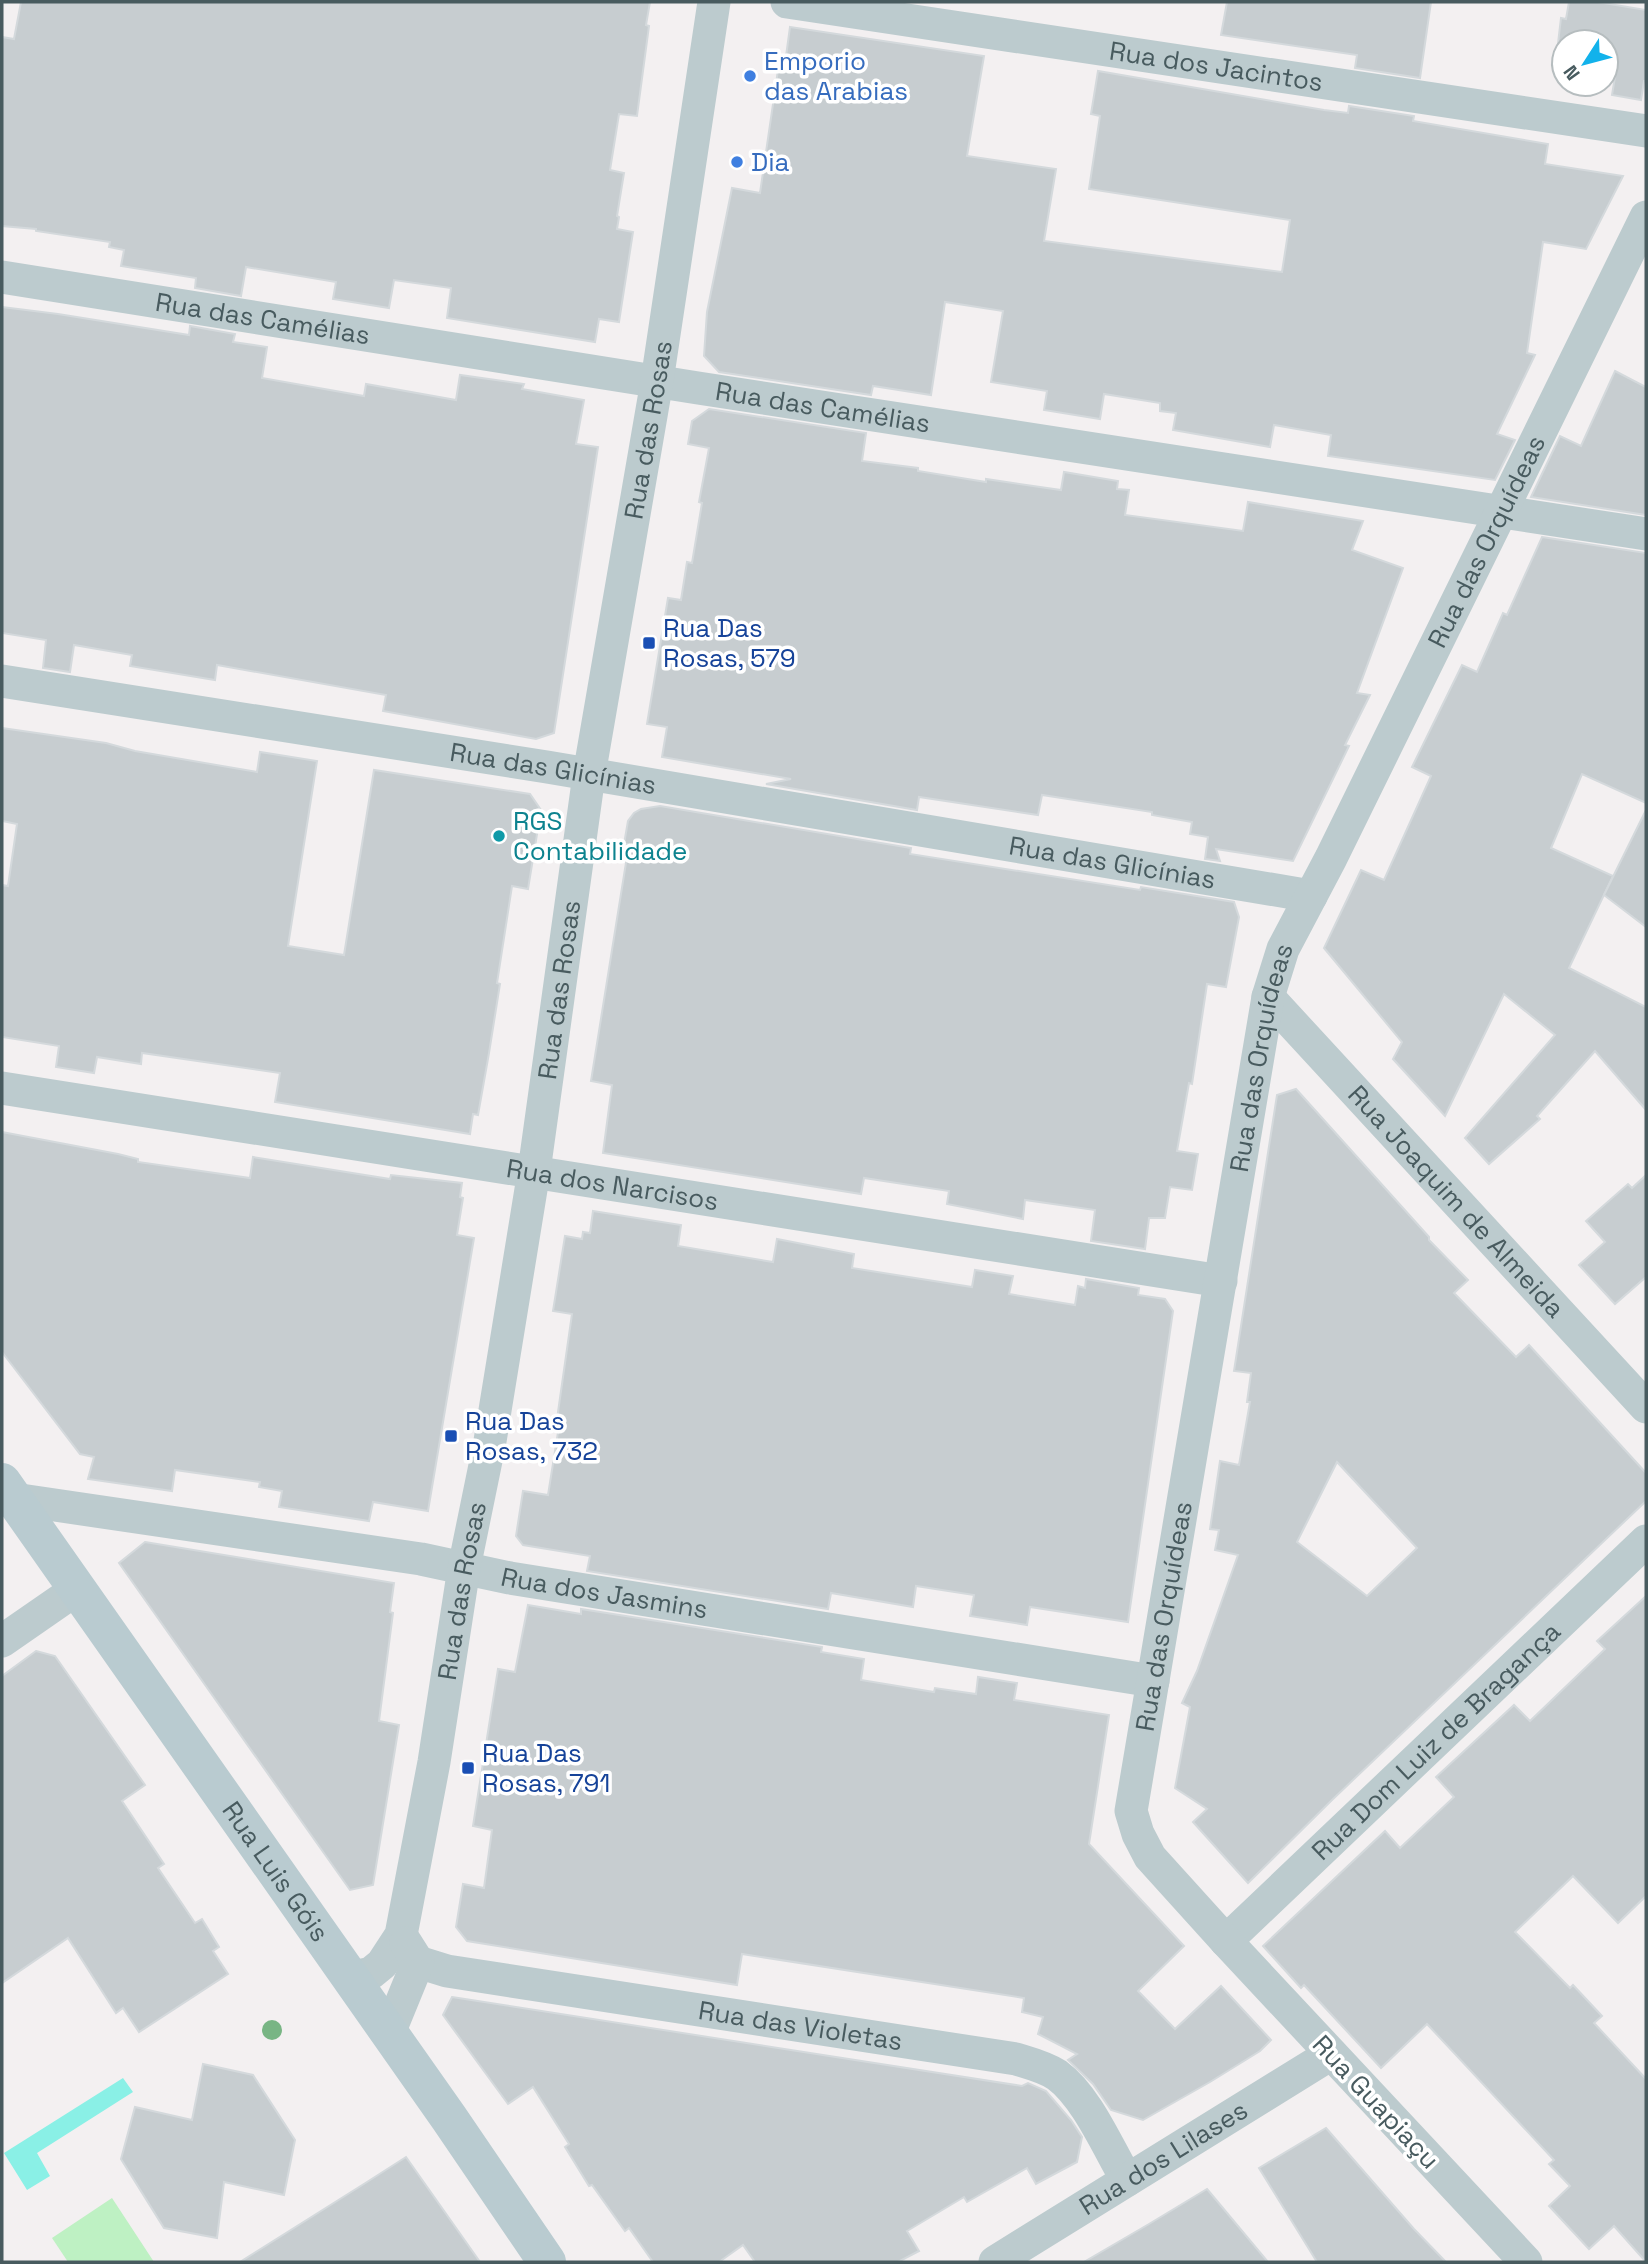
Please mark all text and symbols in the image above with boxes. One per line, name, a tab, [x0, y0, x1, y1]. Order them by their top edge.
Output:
north arrow	[1550, 28, 1620, 98]
street label: Rua dos Jacintos	[1107, 34, 1325, 99]
place label: Emporio das Arabias	[764, 44, 908, 108]
text: N	[1558, 60, 1586, 85]
marker: Emporio das Arabias	[742, 68, 758, 84]
place label: Dia	[751, 145, 790, 179]
marker: Dia	[729, 154, 745, 170]
street label: Rua das Camélias	[153, 285, 372, 352]
street label: Rua das Rosas	[616, 338, 680, 522]
street label: Rua das Camélias	[713, 374, 932, 441]
street label: Rua das Orquídeas	[1420, 430, 1553, 653]
place label: Rua Das Rosas, 579	[663, 611, 796, 675]
marker: Rua Das Rosas, 579	[641, 635, 657, 651]
street label: Rua das Glicínias	[447, 735, 659, 802]
place label: RGS Contabilidade	[513, 804, 688, 868]
marker: RGS Contabilidade	[491, 828, 507, 844]
street label: Rua das Glicínias	[1007, 828, 1218, 897]
street label: Rua das Rosas	[530, 898, 588, 1082]
street label: Rua das Orquídeas	[1222, 939, 1301, 1175]
street label: Rua Joaquim de Almeida	[1341, 1078, 1572, 1325]
street label: Rua dos Narcisos	[504, 1151, 721, 1218]
place label: Rua Das Rosas, 732	[465, 1404, 598, 1468]
marker: Rua Das Rosas, 732	[443, 1428, 459, 1444]
street label: Rua das Rosas	[430, 1499, 494, 1682]
street label: Rua das Orquídeas	[1128, 1499, 1200, 1734]
street label: Rua dos Jasmins	[498, 1560, 710, 1626]
street label: Rua Dom Luiz de Bragança	[1304, 1614, 1568, 1867]
place label: Rua Das Rosas, 791	[482, 1736, 610, 1800]
marker: Rua Das Rosas, 791	[460, 1760, 476, 1776]
street label: Rua Luis Góis	[215, 1795, 337, 1948]
street label: Rua das Violetas	[696, 1993, 905, 2058]
street label: Rua Guapiaçu	[1305, 2028, 1447, 2176]
street label: Rua dos Lilases	[1073, 2093, 1254, 2223]

